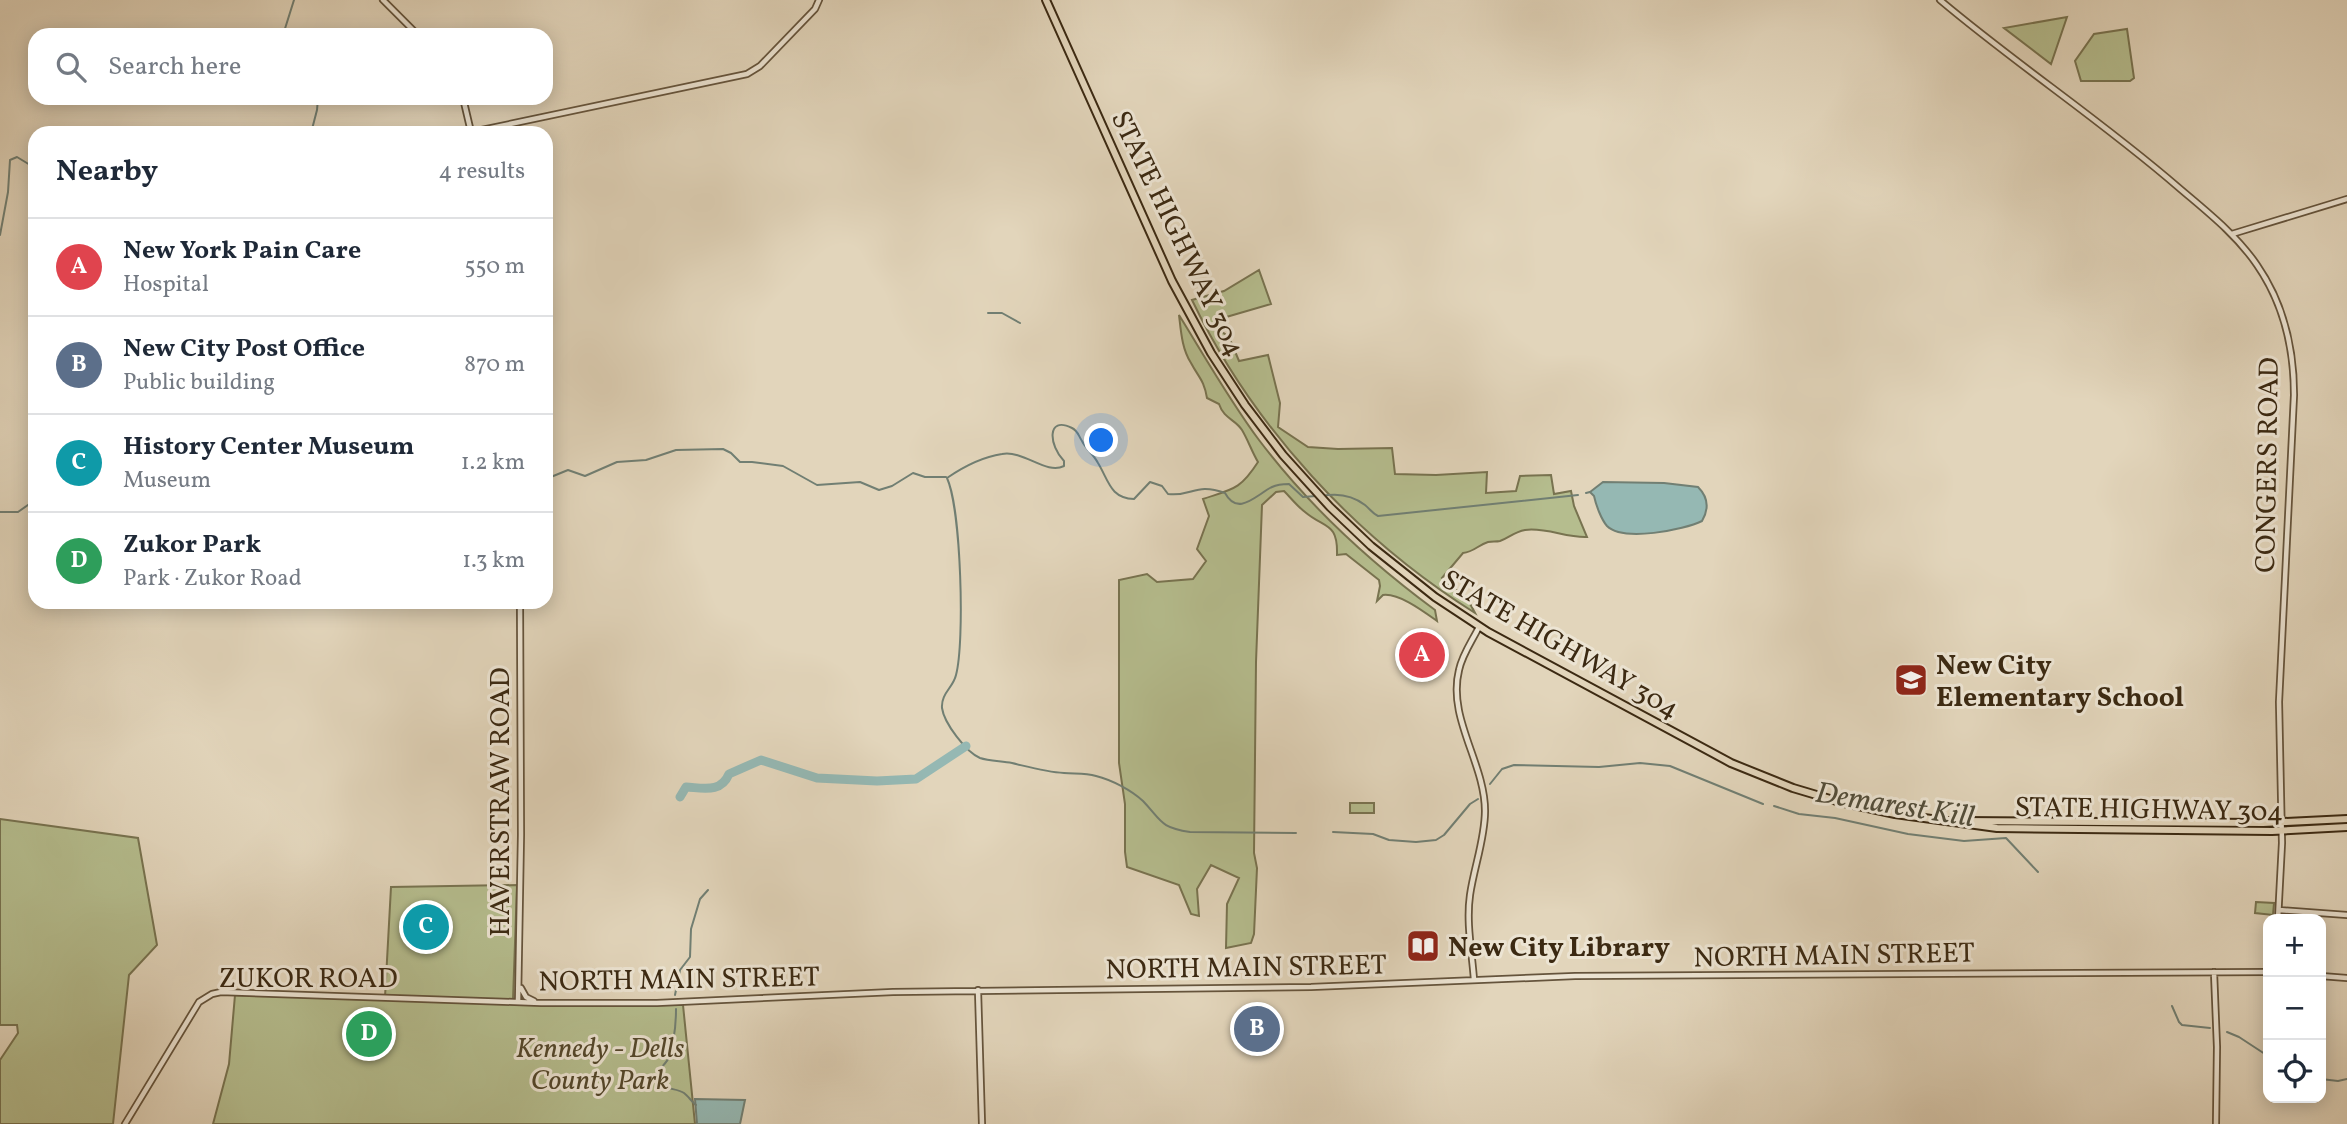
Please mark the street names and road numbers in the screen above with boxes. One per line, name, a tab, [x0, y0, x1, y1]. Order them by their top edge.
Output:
street label: STATE HIGHWAY 304	[1100, 105, 1253, 364]
street label: CONGERS ROAD	[2247, 357, 2290, 573]
street label: STATE HIGHWAY 304	[1434, 561, 1686, 729]
street label: HAVERSTRAW ROAD	[482, 667, 521, 937]
street label: STATE HIGHWAY 304	[2014, 789, 2284, 832]
street label: NORTH MAIN STREET	[1693, 935, 1975, 978]
street label: NORTH MAIN STREET	[1105, 947, 1387, 990]
street label: NORTH MAIN STREET	[538, 959, 820, 1002]
street label: ZUKOR ROAD	[218, 960, 398, 999]

